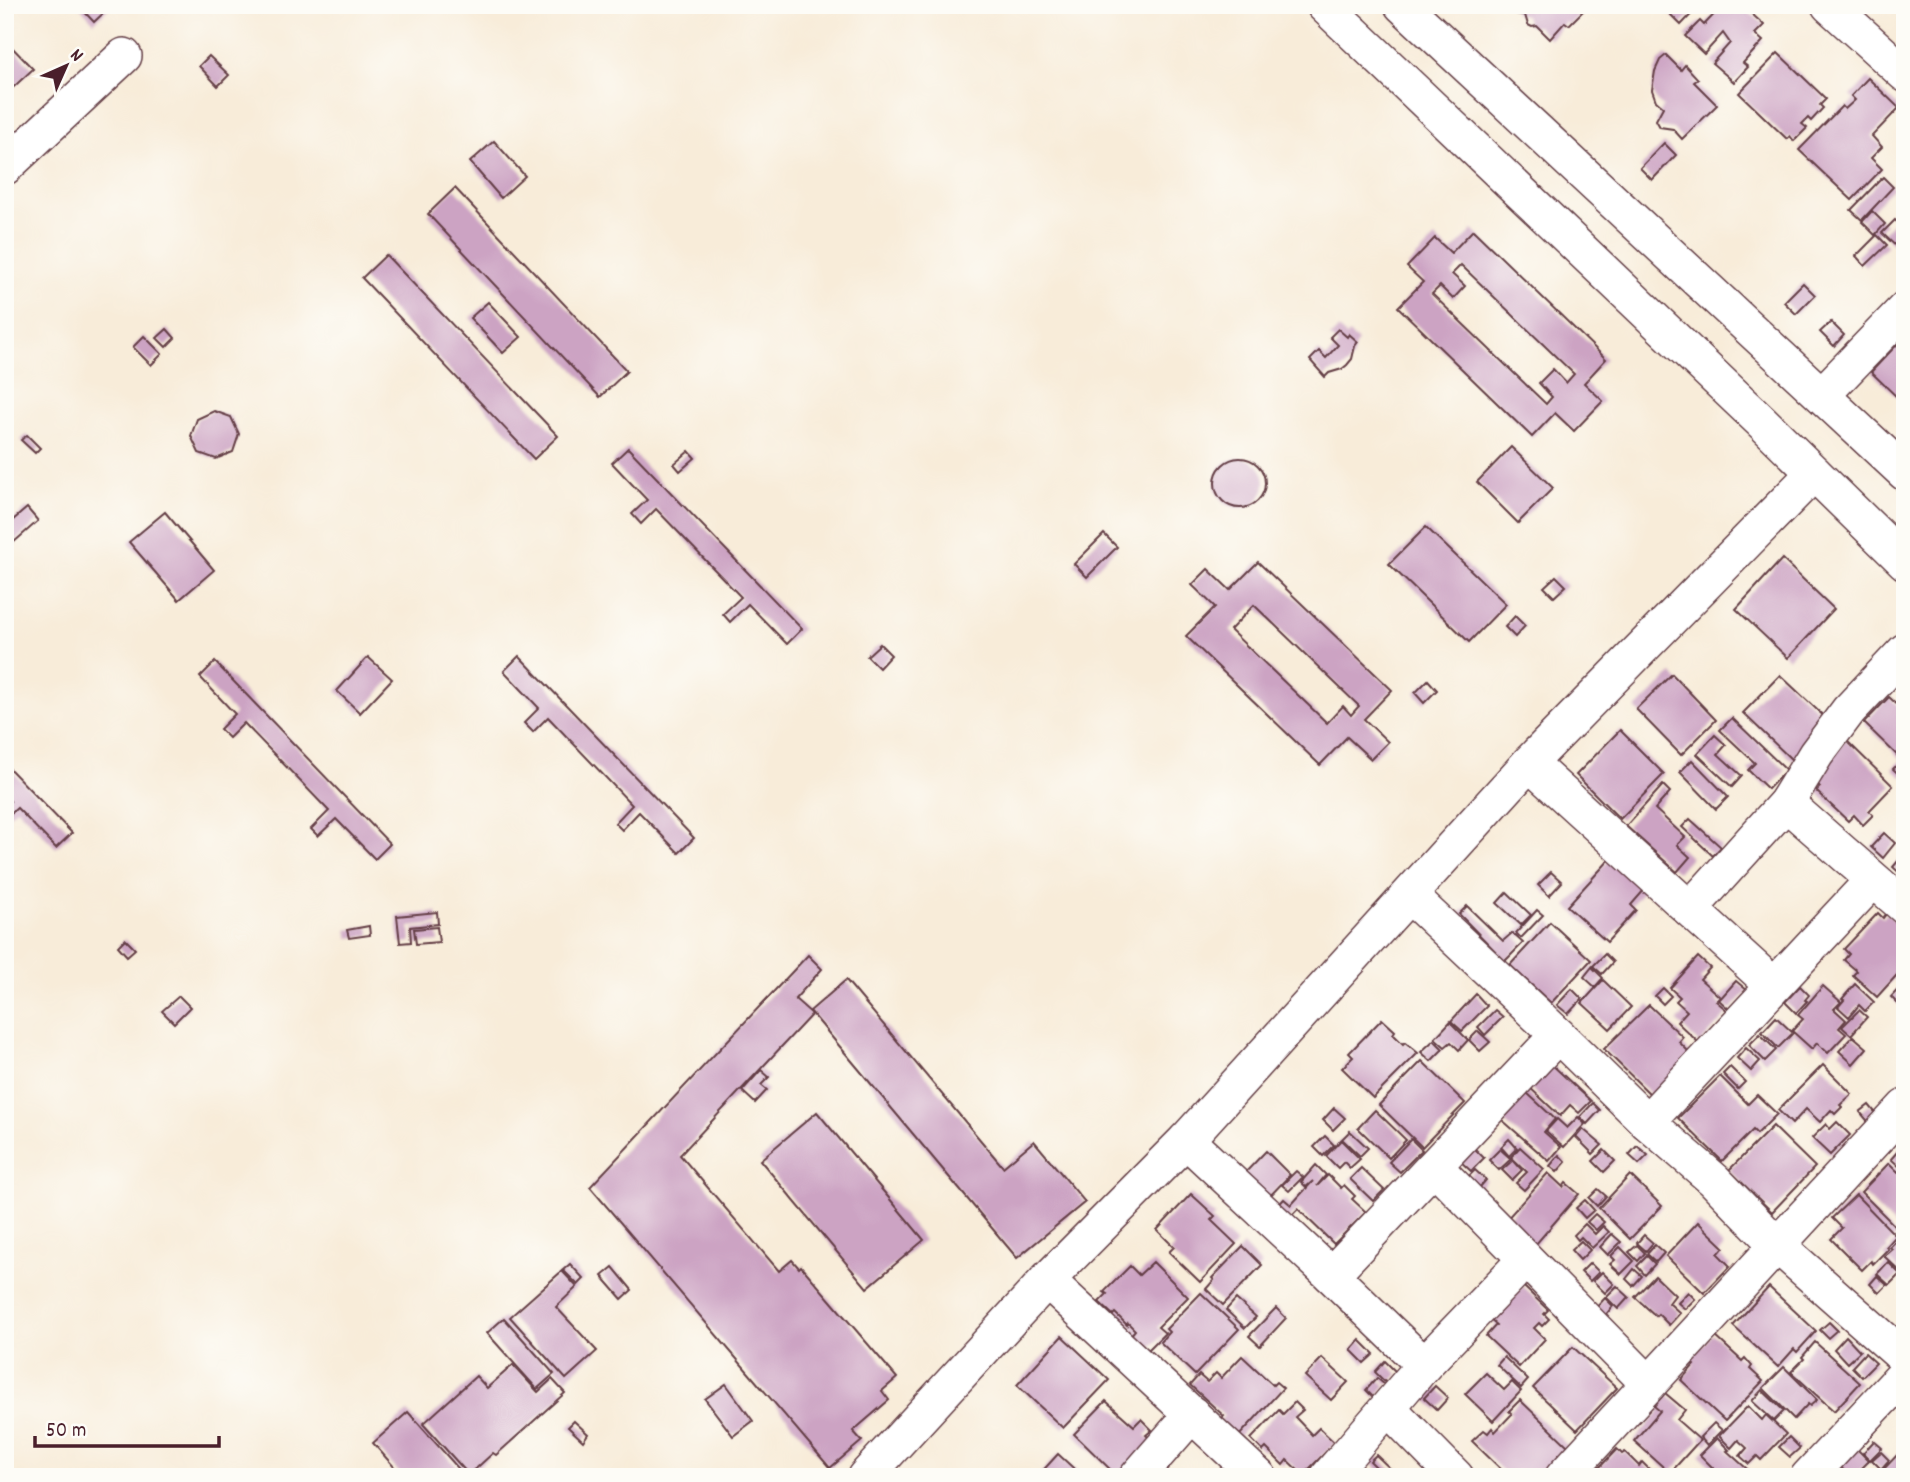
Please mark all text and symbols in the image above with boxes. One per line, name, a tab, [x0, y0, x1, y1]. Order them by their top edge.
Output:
north arrow	[32, 32, 102, 102]
text: N	[63, 44, 88, 69]
scale bar	[35, 1405, 219, 1449]
text: 50 m	[46, 1417, 86, 1447]

